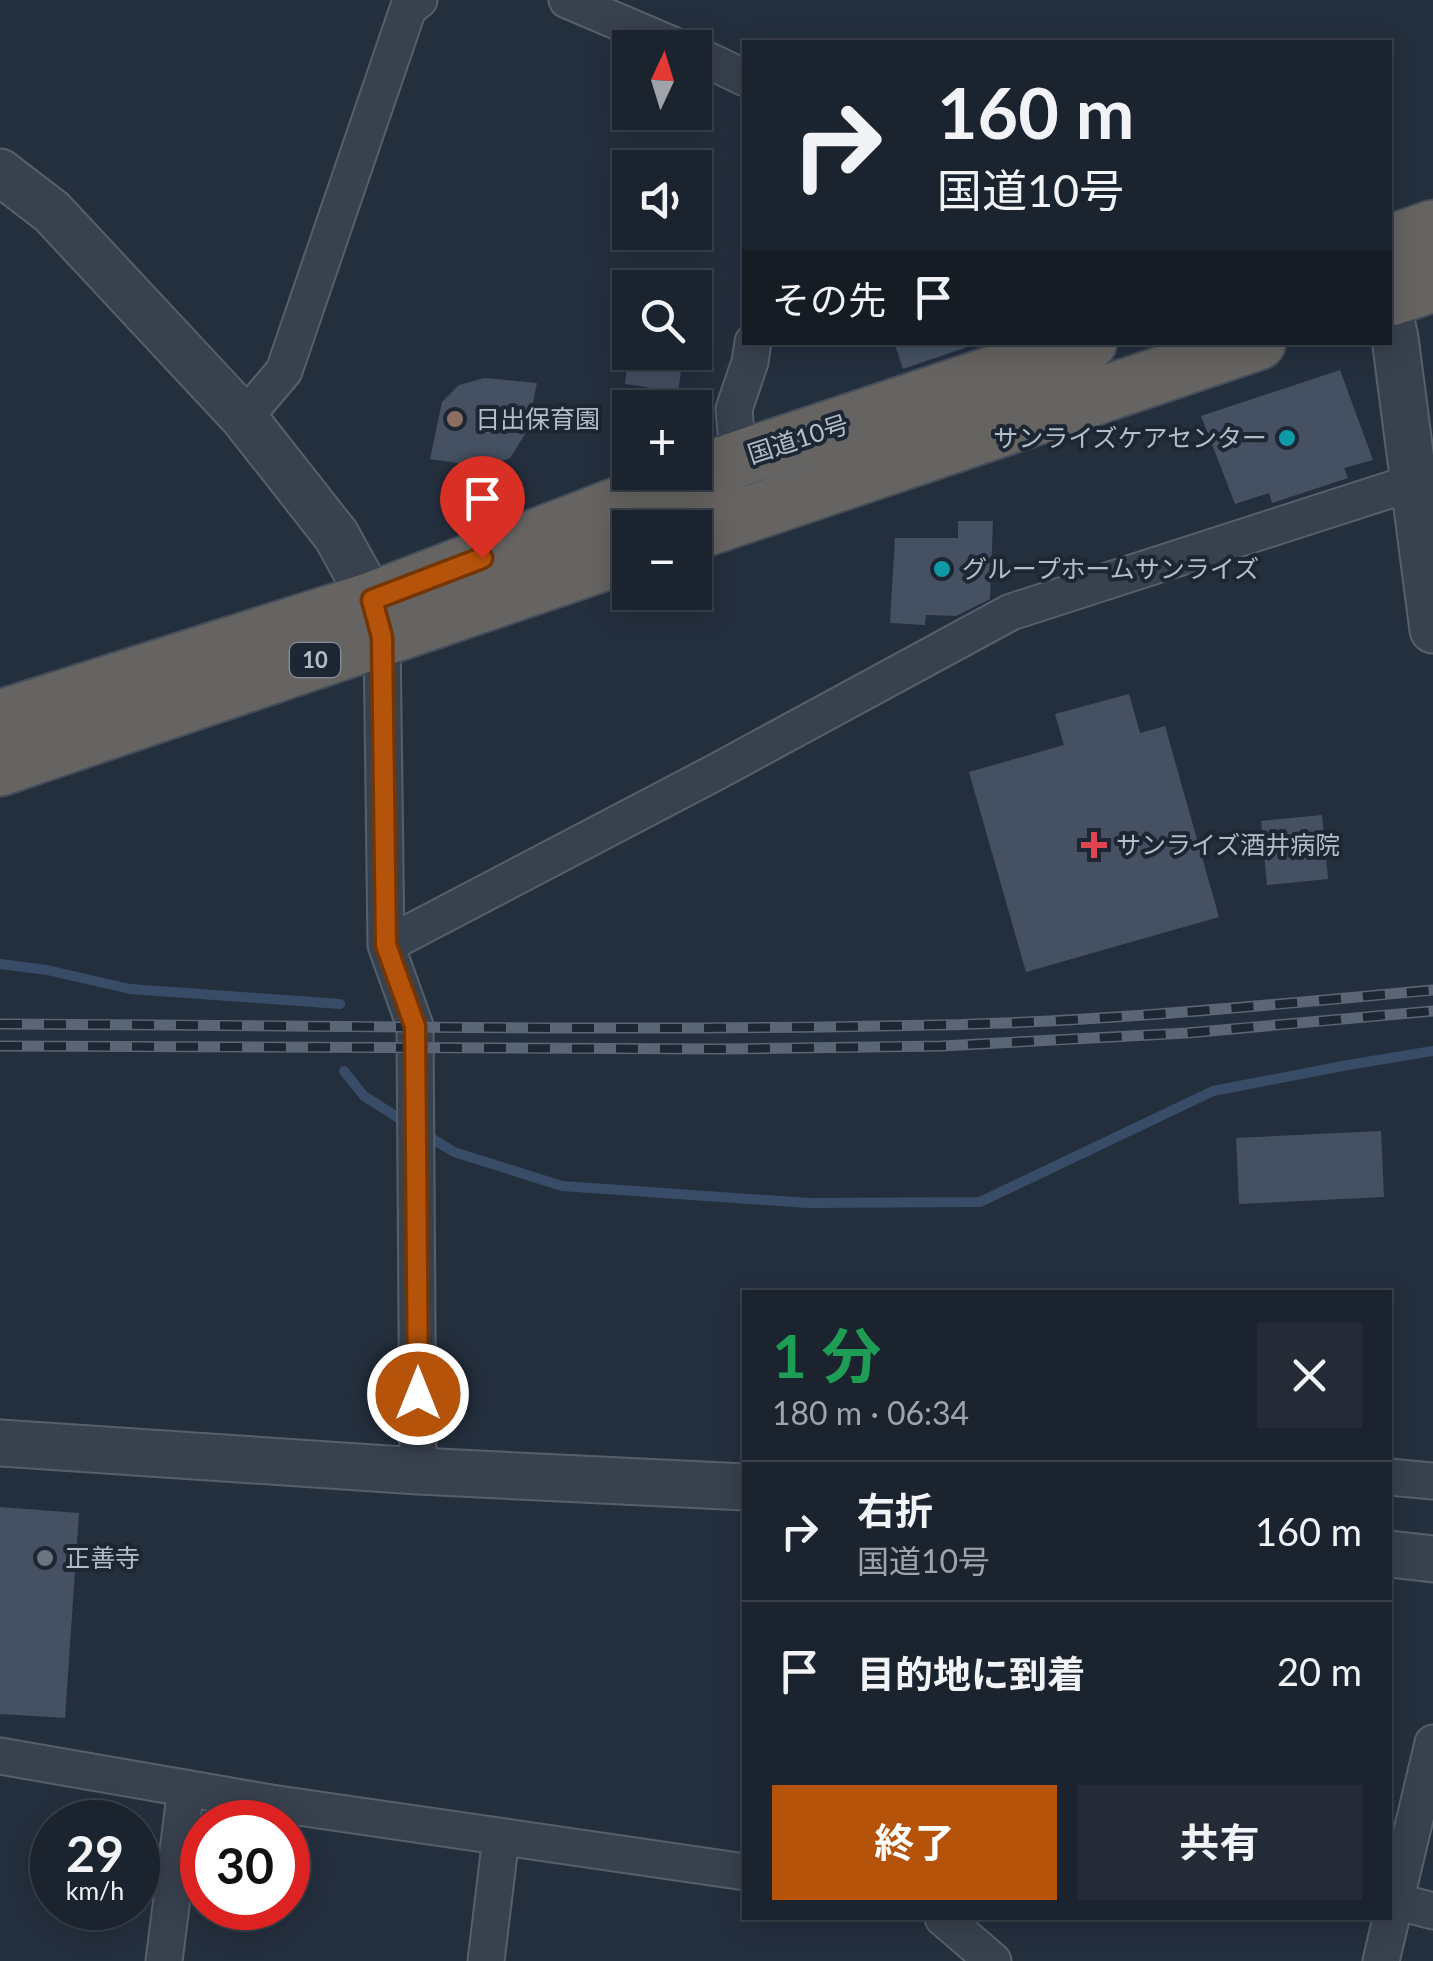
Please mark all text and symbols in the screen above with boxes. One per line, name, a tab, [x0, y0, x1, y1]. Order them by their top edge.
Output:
north arrow	[612, 30, 712, 130]
map controls	[612, 30, 712, 610]
text: 160 m	[937, 70, 1134, 154]
icon: right	[772, 80, 902, 210]
button: sound	[612, 150, 712, 250]
text: 国道10号	[937, 163, 1124, 217]
button: search	[612, 270, 712, 370]
icon: arrive	[906, 270, 961, 325]
text: その先	[772, 276, 886, 322]
button: +	[612, 390, 712, 490]
place label: 日出保育園	[475, 403, 600, 433]
marker: 日出保育園	[444, 408, 466, 430]
street label: 国道10号	[744, 408, 852, 468]
place label: サンライズケアセンター	[993, 422, 1267, 452]
marker: サンライズケアセンター	[1276, 427, 1298, 449]
pin	[440, 456, 525, 559]
icon: arrive	[455, 471, 510, 526]
button: −	[612, 510, 712, 610]
place label: グループホームサンライズ	[962, 553, 1259, 583]
marker: グループホームサンライズ	[931, 558, 953, 580]
road number: 10	[290, 643, 340, 677]
place label: サンライズ酒井病院	[1116, 829, 1340, 859]
marker: サンライズ酒井病院	[1081, 832, 1107, 858]
text: 1 分	[772, 1319, 881, 1391]
button: close	[1257, 1323, 1362, 1428]
position arrow	[366, 1342, 470, 1446]
text: 180 m · 06:34	[772, 1393, 969, 1432]
text: 右折	[857, 1487, 933, 1533]
icon: right	[772, 1504, 827, 1559]
text: 160 m	[1255, 1508, 1362, 1554]
text: 国道10号	[857, 1541, 990, 1580]
place label: 正善寺	[65, 1542, 140, 1572]
marker: 正善寺	[34, 1547, 56, 1569]
icon: arrive	[772, 1644, 827, 1699]
text: 20 m	[1277, 1648, 1362, 1694]
text: 目的地に到着	[857, 1650, 1085, 1696]
button: 終了	[772, 1785, 1057, 1900]
button: 共有	[1077, 1785, 1362, 1900]
speed limit sign: 30	[180, 1800, 310, 1930]
text: 29	[66, 1823, 124, 1883]
text: km/h	[66, 1875, 124, 1905]

